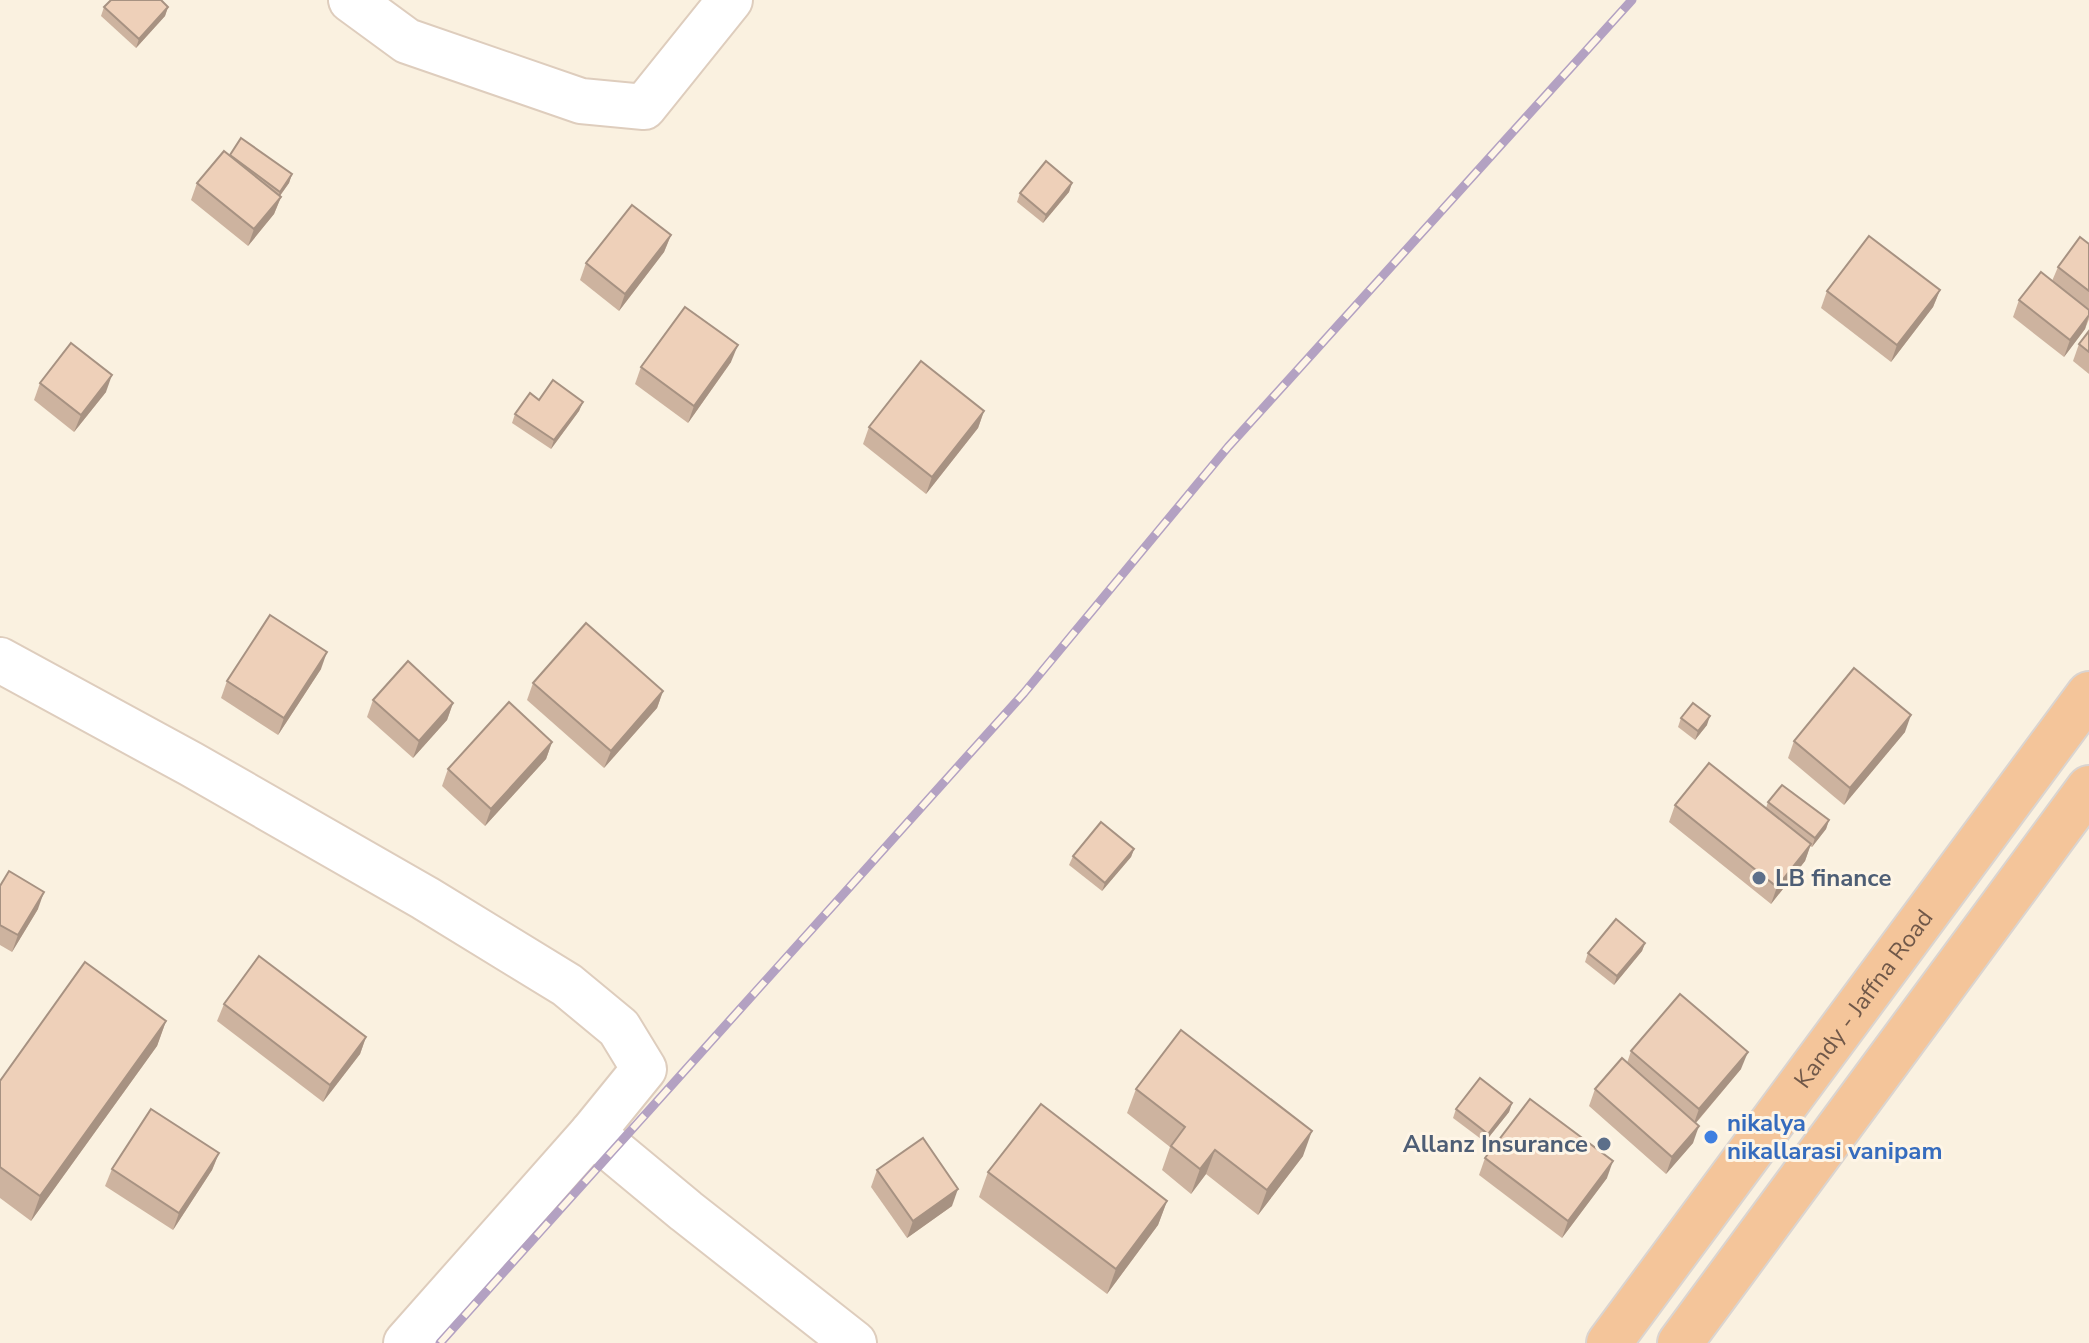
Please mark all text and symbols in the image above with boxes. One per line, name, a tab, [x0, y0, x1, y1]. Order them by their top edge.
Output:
place label: LB finance	[1775, 862, 1891, 894]
marker: LB finance	[1750, 869, 1768, 887]
street label: Kandy - Jaffna Road	[1787, 903, 1940, 1095]
place label: nikalya nikallarasi vanipam	[1727, 1107, 1942, 1167]
place label: Allanz Insurance	[1403, 1128, 1588, 1160]
marker: nikalya nikallarasi vanipam	[1702, 1128, 1720, 1146]
marker: Allanz Insurance	[1595, 1135, 1613, 1153]

